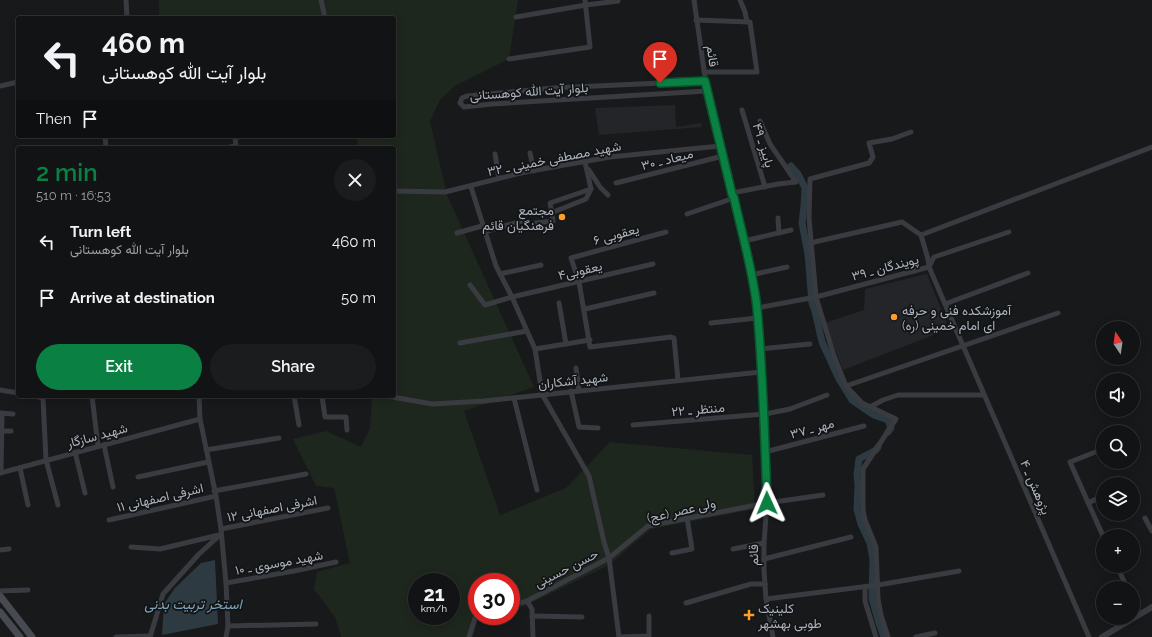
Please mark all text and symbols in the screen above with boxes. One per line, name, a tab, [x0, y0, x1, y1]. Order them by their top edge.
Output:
text: 460 m	[102, 27, 185, 60]
icon: left	[36, 32, 88, 84]
pin	[643, 42, 677, 83]
street label: قائم	[703, 44, 721, 68]
icon: arrive	[649, 48, 671, 70]
text: بلوار آیت الله کوهستانی	[102, 62, 266, 83]
street label: بلوار آیت الله کوهستانی	[469, 80, 589, 104]
icon: arrive	[79, 108, 101, 130]
text: Then	[36, 110, 71, 128]
street label: پاییز ـ ۴۹	[748, 121, 777, 170]
street label: شهید مصطفی خمینی ـ ۳۲	[486, 138, 622, 180]
street label: میعاد ـ ۳۰	[640, 146, 695, 173]
text: 2 min	[36, 158, 98, 187]
button: close	[334, 159, 376, 201]
text: 510 m · 16:53	[36, 188, 111, 203]
place label: مجتمع فرهنگیان قائم	[482, 203, 554, 234]
marker: مجتمع فرهنگیان قائم	[557, 212, 567, 222]
street label: یعقوبی ۶	[592, 221, 641, 249]
text: Turn left	[70, 223, 131, 241]
icon: left	[36, 231, 58, 253]
text: 460 m	[332, 233, 376, 251]
text: بلوار آیت الله کوهستانی	[70, 242, 189, 257]
street label: پویندگان ـ ۳۹	[850, 251, 921, 286]
street label: یعقوبی۴	[557, 258, 604, 284]
icon: arrive	[36, 287, 58, 309]
text: Arrive at destination	[70, 289, 215, 307]
text: 50 m	[341, 289, 376, 307]
place label: آموزشکده فنی و حرفه ای امام خمینی (ره)	[902, 303, 1012, 334]
marker: آموزشکده فنی و حرفه ای امام خمینی (ره)	[889, 312, 899, 322]
north arrow	[1096, 321, 1140, 365]
map controls	[1096, 321, 1140, 625]
button: Exit	[36, 344, 202, 390]
button: Share	[210, 344, 376, 390]
street label: شهید آشکاران	[537, 369, 609, 393]
button: sound	[1096, 373, 1140, 417]
street label: منتظر ـ ۲۲	[671, 400, 726, 420]
street label: مهر ـ ۳۷	[789, 415, 836, 443]
street label: شهید سازگار	[64, 420, 129, 452]
button: search	[1096, 425, 1140, 469]
street label: پژوهش ـ ۴	[1015, 458, 1054, 518]
button: layers	[1096, 477, 1140, 521]
street label: اشرفی اصفهانی ۱۱	[115, 480, 205, 516]
position arrow	[746, 482, 788, 524]
street label: اشرفی اصفهانی ۱۲	[226, 492, 319, 526]
street label: ولی عصر (عج)	[645, 495, 718, 528]
button: +	[1096, 529, 1140, 573]
street label: قائم	[746, 544, 762, 566]
street label: حسن حسینی	[532, 546, 601, 592]
street label: شهید موسوی ـ ۱۰	[234, 547, 324, 579]
speed limit sign: 30	[468, 573, 520, 625]
button: −	[1096, 581, 1140, 625]
text: 21	[423, 582, 445, 606]
water label: استخر تربیت بدنی	[144, 596, 243, 613]
place label: کلینیک طوبی بهشهر	[757, 601, 822, 632]
text: km/h	[421, 603, 447, 614]
marker: کلینیک طوبی بهشهر	[743, 609, 755, 621]

